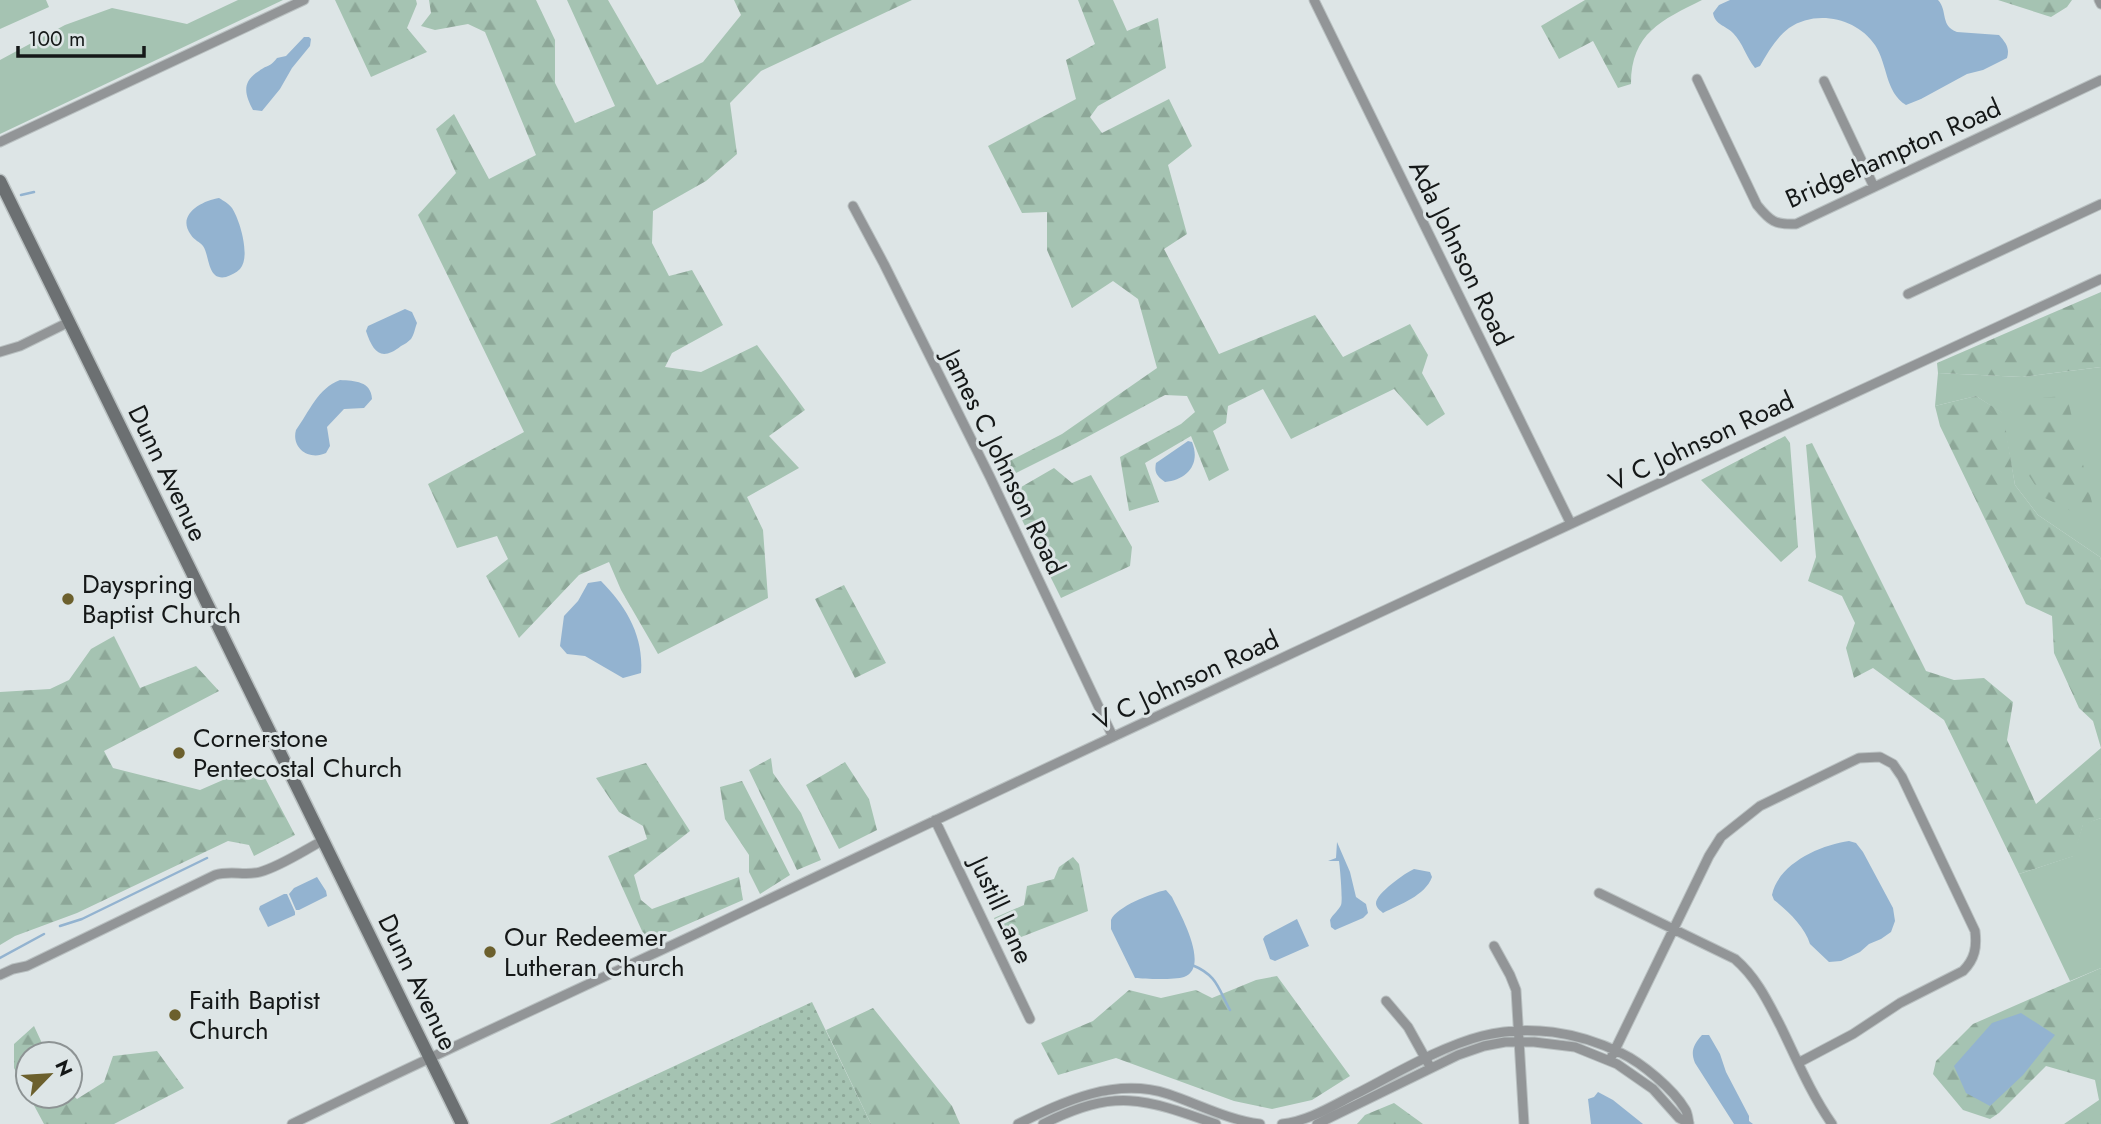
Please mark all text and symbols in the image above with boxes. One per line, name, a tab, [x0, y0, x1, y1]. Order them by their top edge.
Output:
scale bar	[18, 14, 144, 58]
text: 100 m	[28, 24, 85, 54]
street label: Bridgehampton Road	[1779, 88, 2007, 218]
street label: Ada Johnson Road	[1400, 154, 1522, 352]
street label: James C Johnson Road	[932, 340, 1075, 581]
street label: V C Johnson Road	[1602, 381, 1800, 501]
street label: Dunn Avenue	[119, 398, 217, 548]
place label: Dayspring Baptist Church	[82, 565, 241, 633]
marker: Dayspring Baptist Church	[60, 591, 76, 607]
street label: V C Johnson Road	[1087, 620, 1285, 740]
place label: Cornerstone Pentecostal Church	[193, 719, 402, 787]
marker: Cornerstone Pentecostal Church	[171, 745, 187, 761]
street label: Justill Lane	[959, 847, 1043, 970]
street label: Dunn Avenue	[369, 907, 467, 1057]
place label: Our Redeemer Lutheran Church	[504, 918, 685, 986]
marker: Our Redeemer Lutheran Church	[482, 944, 498, 960]
place label: Faith Baptist Church	[189, 981, 320, 1049]
marker: Faith Baptist Church	[167, 1007, 183, 1023]
north arrow	[14, 1040, 84, 1110]
text: N	[49, 1055, 79, 1081]

